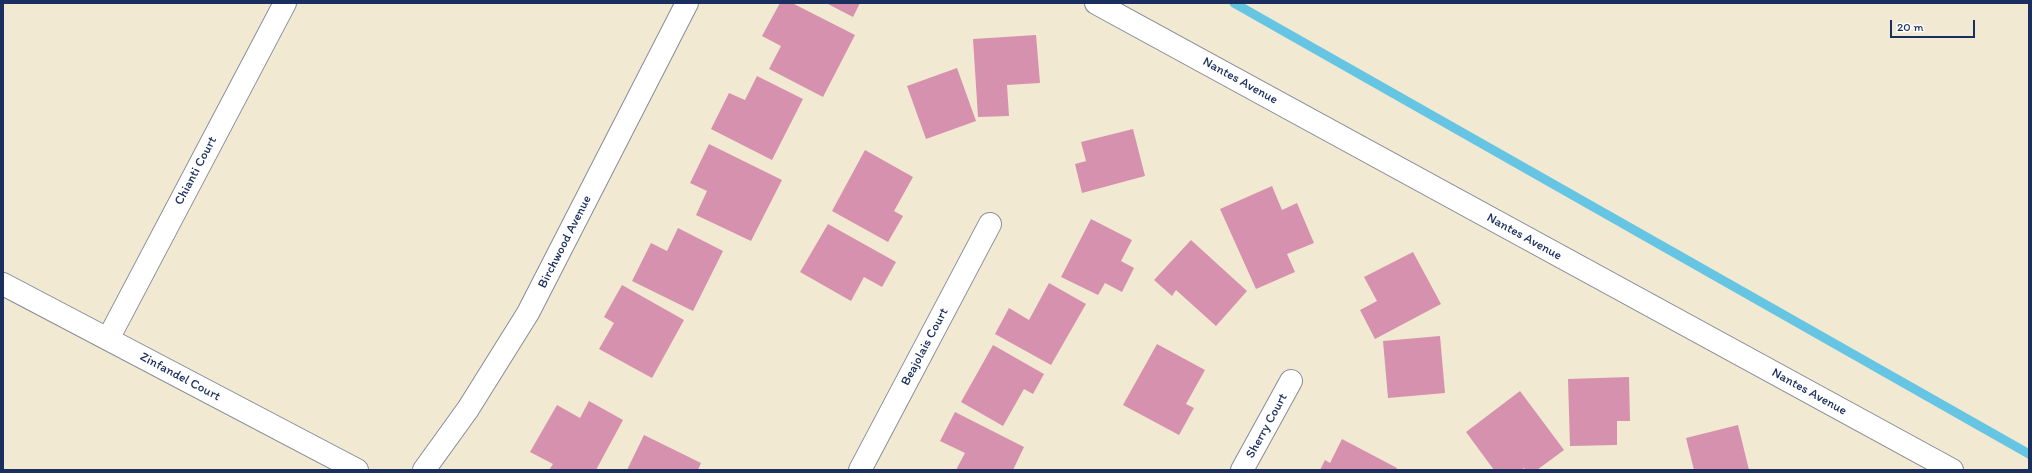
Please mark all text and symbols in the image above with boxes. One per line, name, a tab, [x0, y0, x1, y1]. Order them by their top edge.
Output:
scale bar	[1892, 12, 1977, 38]
text: 20 m	[1897, 20, 1924, 34]
street label: Nantes Avenue	[1200, 54, 1280, 108]
street label: Chianti Court	[171, 134, 221, 208]
street label: Birchwood Avenue	[535, 193, 595, 291]
street label: Nantes Avenue	[1484, 210, 1564, 264]
street label: Beajolais Court	[898, 306, 952, 388]
street label: Zinfandel Court	[137, 349, 223, 405]
street label: Nantes Avenue	[1769, 365, 1849, 419]
street label: Sherry Court	[1243, 391, 1291, 461]

